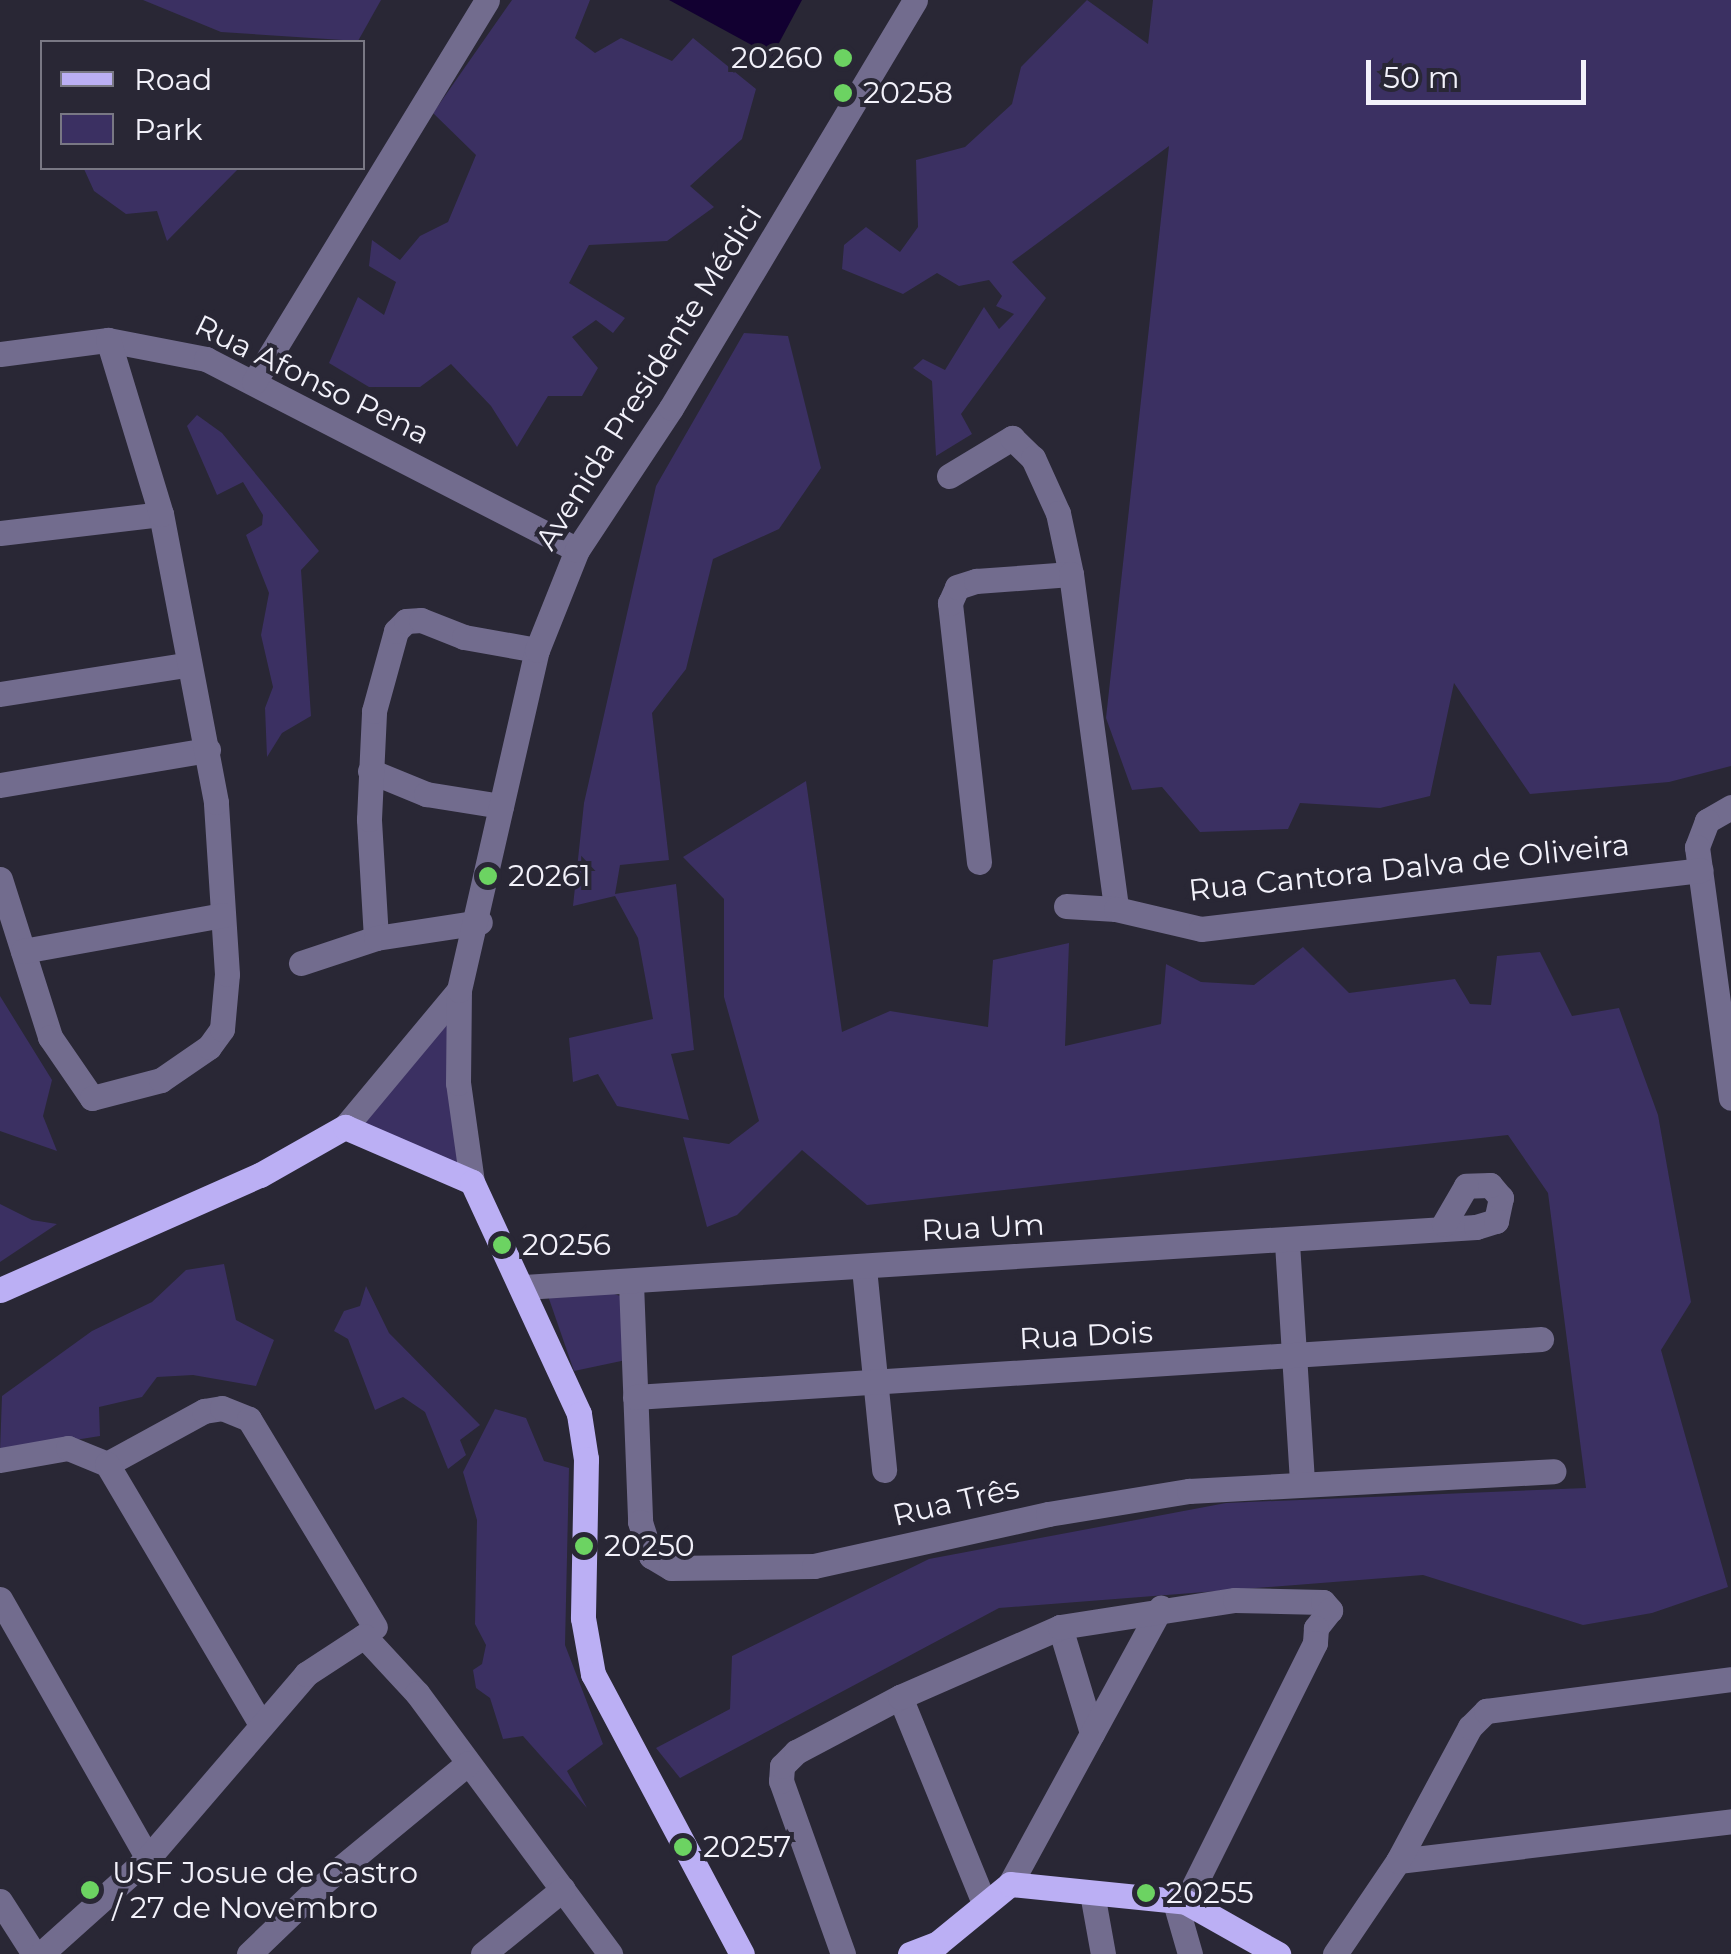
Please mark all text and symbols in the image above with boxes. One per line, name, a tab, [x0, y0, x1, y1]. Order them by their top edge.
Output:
legend	[40, 40, 365, 170]
place label: 20260	[731, 40, 823, 76]
scale bar	[1371, 40, 1591, 102]
marker: 20260	[832, 47, 854, 69]
text: 50 m	[1383, 59, 1460, 96]
text: Road	[134, 61, 212, 98]
place label: 20258	[863, 75, 953, 111]
marker: 20258	[832, 82, 854, 104]
text: Park	[134, 111, 203, 148]
street label: Avenida Presidente Médici	[528, 199, 770, 557]
street label: Rua Afonso Pena	[189, 308, 435, 452]
street label: Rua Cantora Dalva de Oliveira	[1187, 827, 1631, 909]
place label: 20261	[508, 858, 591, 894]
marker: 20261	[477, 865, 499, 887]
street label: Rua Um	[921, 1207, 1045, 1249]
place label: 20256	[522, 1227, 611, 1263]
marker: 20256	[491, 1234, 513, 1256]
street label: Rua Dois	[1018, 1315, 1154, 1357]
street label: Rua Três	[889, 1470, 1023, 1534]
place label: 20250	[604, 1528, 695, 1564]
marker: 20250	[573, 1535, 595, 1557]
place label: 20257	[703, 1829, 791, 1865]
marker: 20257	[672, 1836, 694, 1858]
place label: USF Josue de Castro / 27 de Novembro	[112, 1855, 418, 1926]
place label: 20255	[1166, 1875, 1254, 1911]
marker: USF Josue de Castro / 27 de Novembro	[77, 1877, 103, 1903]
marker: 20255	[1135, 1882, 1157, 1904]

